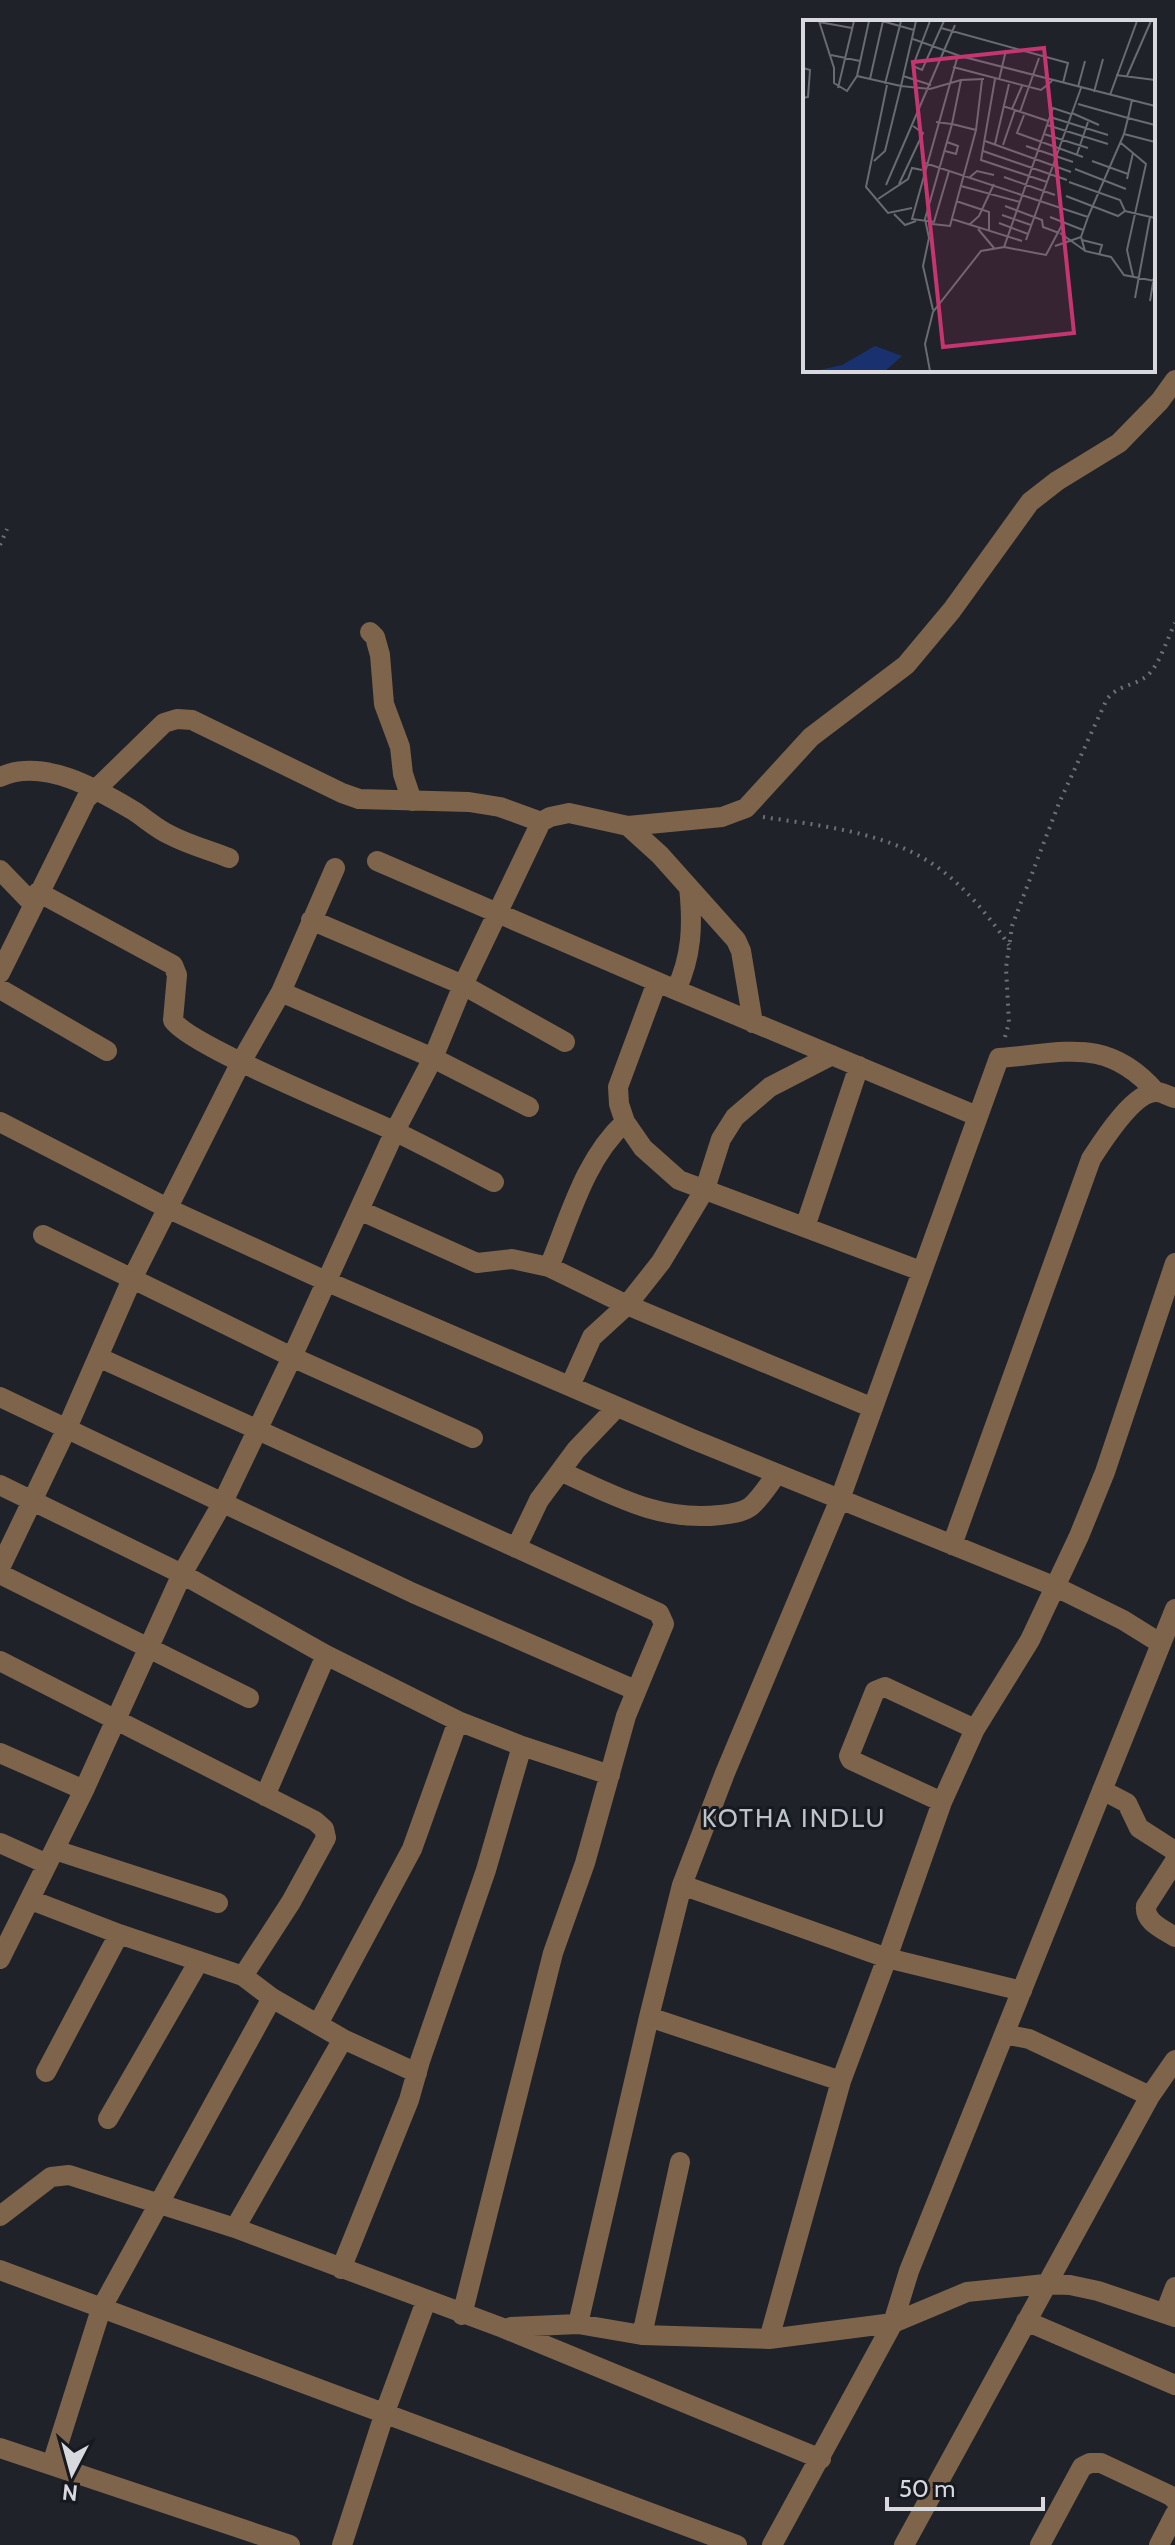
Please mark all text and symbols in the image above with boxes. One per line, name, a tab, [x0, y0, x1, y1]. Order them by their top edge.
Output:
inset map	[803, 20, 1155, 372]
district label: KOTHA INDLU	[702, 1802, 886, 1834]
north arrow	[32, 2433, 112, 2513]
scale bar	[887, 2461, 1043, 2511]
text: 50 m	[899, 2474, 955, 2503]
text: N	[61, 2478, 79, 2507]

